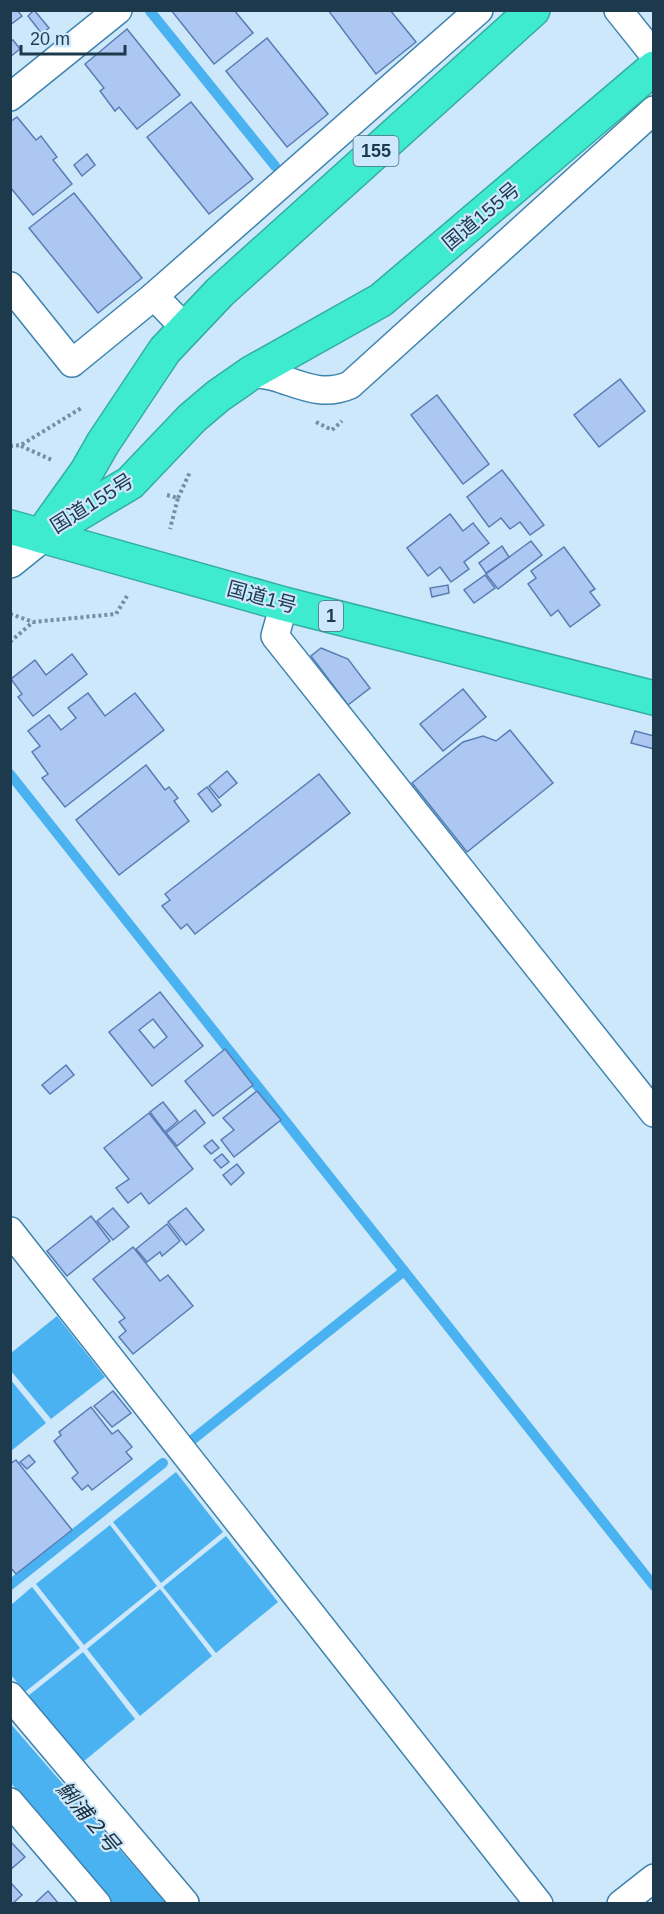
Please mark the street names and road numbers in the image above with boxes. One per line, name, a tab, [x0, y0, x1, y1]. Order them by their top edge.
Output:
road number: 155	[354, 136, 398, 166]
street label: 国道155号	[438, 178, 524, 254]
street label: 国道155号	[47, 469, 137, 537]
street label: 国道1号	[225, 577, 299, 617]
road number: 1	[319, 601, 343, 631]

